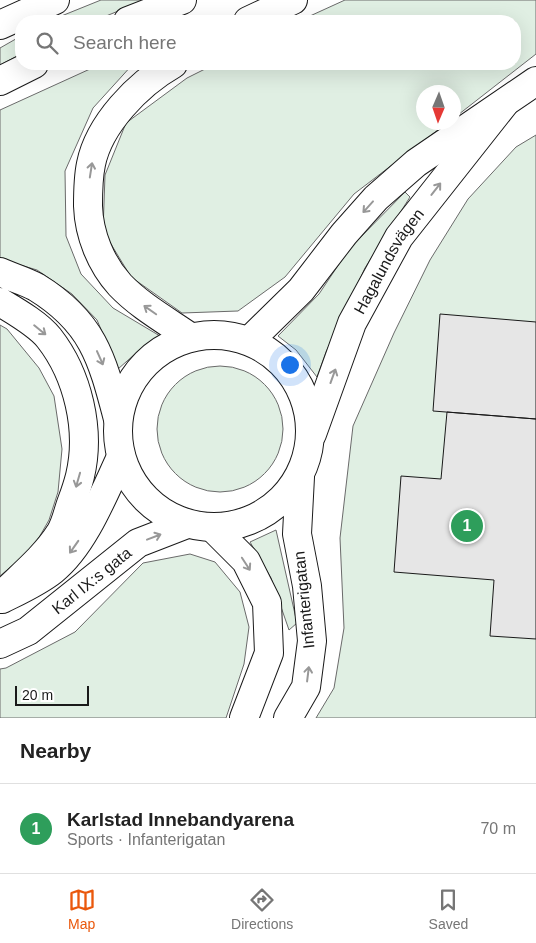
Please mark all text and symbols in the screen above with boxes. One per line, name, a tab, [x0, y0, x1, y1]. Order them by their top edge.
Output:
search box	[15, 15, 521, 70]
icon: search	[33, 29, 61, 57]
text: Search here	[73, 32, 177, 53]
north arrow	[416, 85, 461, 130]
one-way arrow	[86, 162, 96, 178]
one-way arrow	[431, 183, 442, 196]
one-way arrow	[362, 201, 374, 214]
street label: Hagalundsvägen	[350, 205, 427, 317]
one-way arrow	[143, 305, 157, 315]
one-way arrow	[33, 325, 46, 336]
one-way arrow	[95, 350, 105, 365]
your location	[277, 352, 303, 378]
one-way arrow	[329, 369, 338, 384]
one-way arrow	[73, 472, 83, 488]
pin: 1	[451, 507, 483, 545]
one-way arrow	[146, 531, 161, 541]
one-way arrow	[69, 539, 79, 553]
street label: Karl IX:s gata	[49, 544, 134, 617]
street label: Infanterigatan	[290, 550, 318, 650]
one-way arrow	[241, 556, 251, 570]
one-way arrow	[303, 666, 313, 682]
scale bar	[15, 683, 89, 706]
text: 20 m	[22, 687, 53, 703]
text: Nearby	[20, 739, 91, 762]
text: Karlstad Innebandyarena	[67, 809, 294, 830]
text: 1	[32, 820, 40, 837]
text: 70 m	[480, 820, 516, 837]
text: Sports · Infanterigatan	[67, 831, 225, 848]
tab: Map	[68, 886, 96, 932]
tab: Directions	[231, 886, 293, 932]
tab: Saved	[429, 886, 468, 932]

